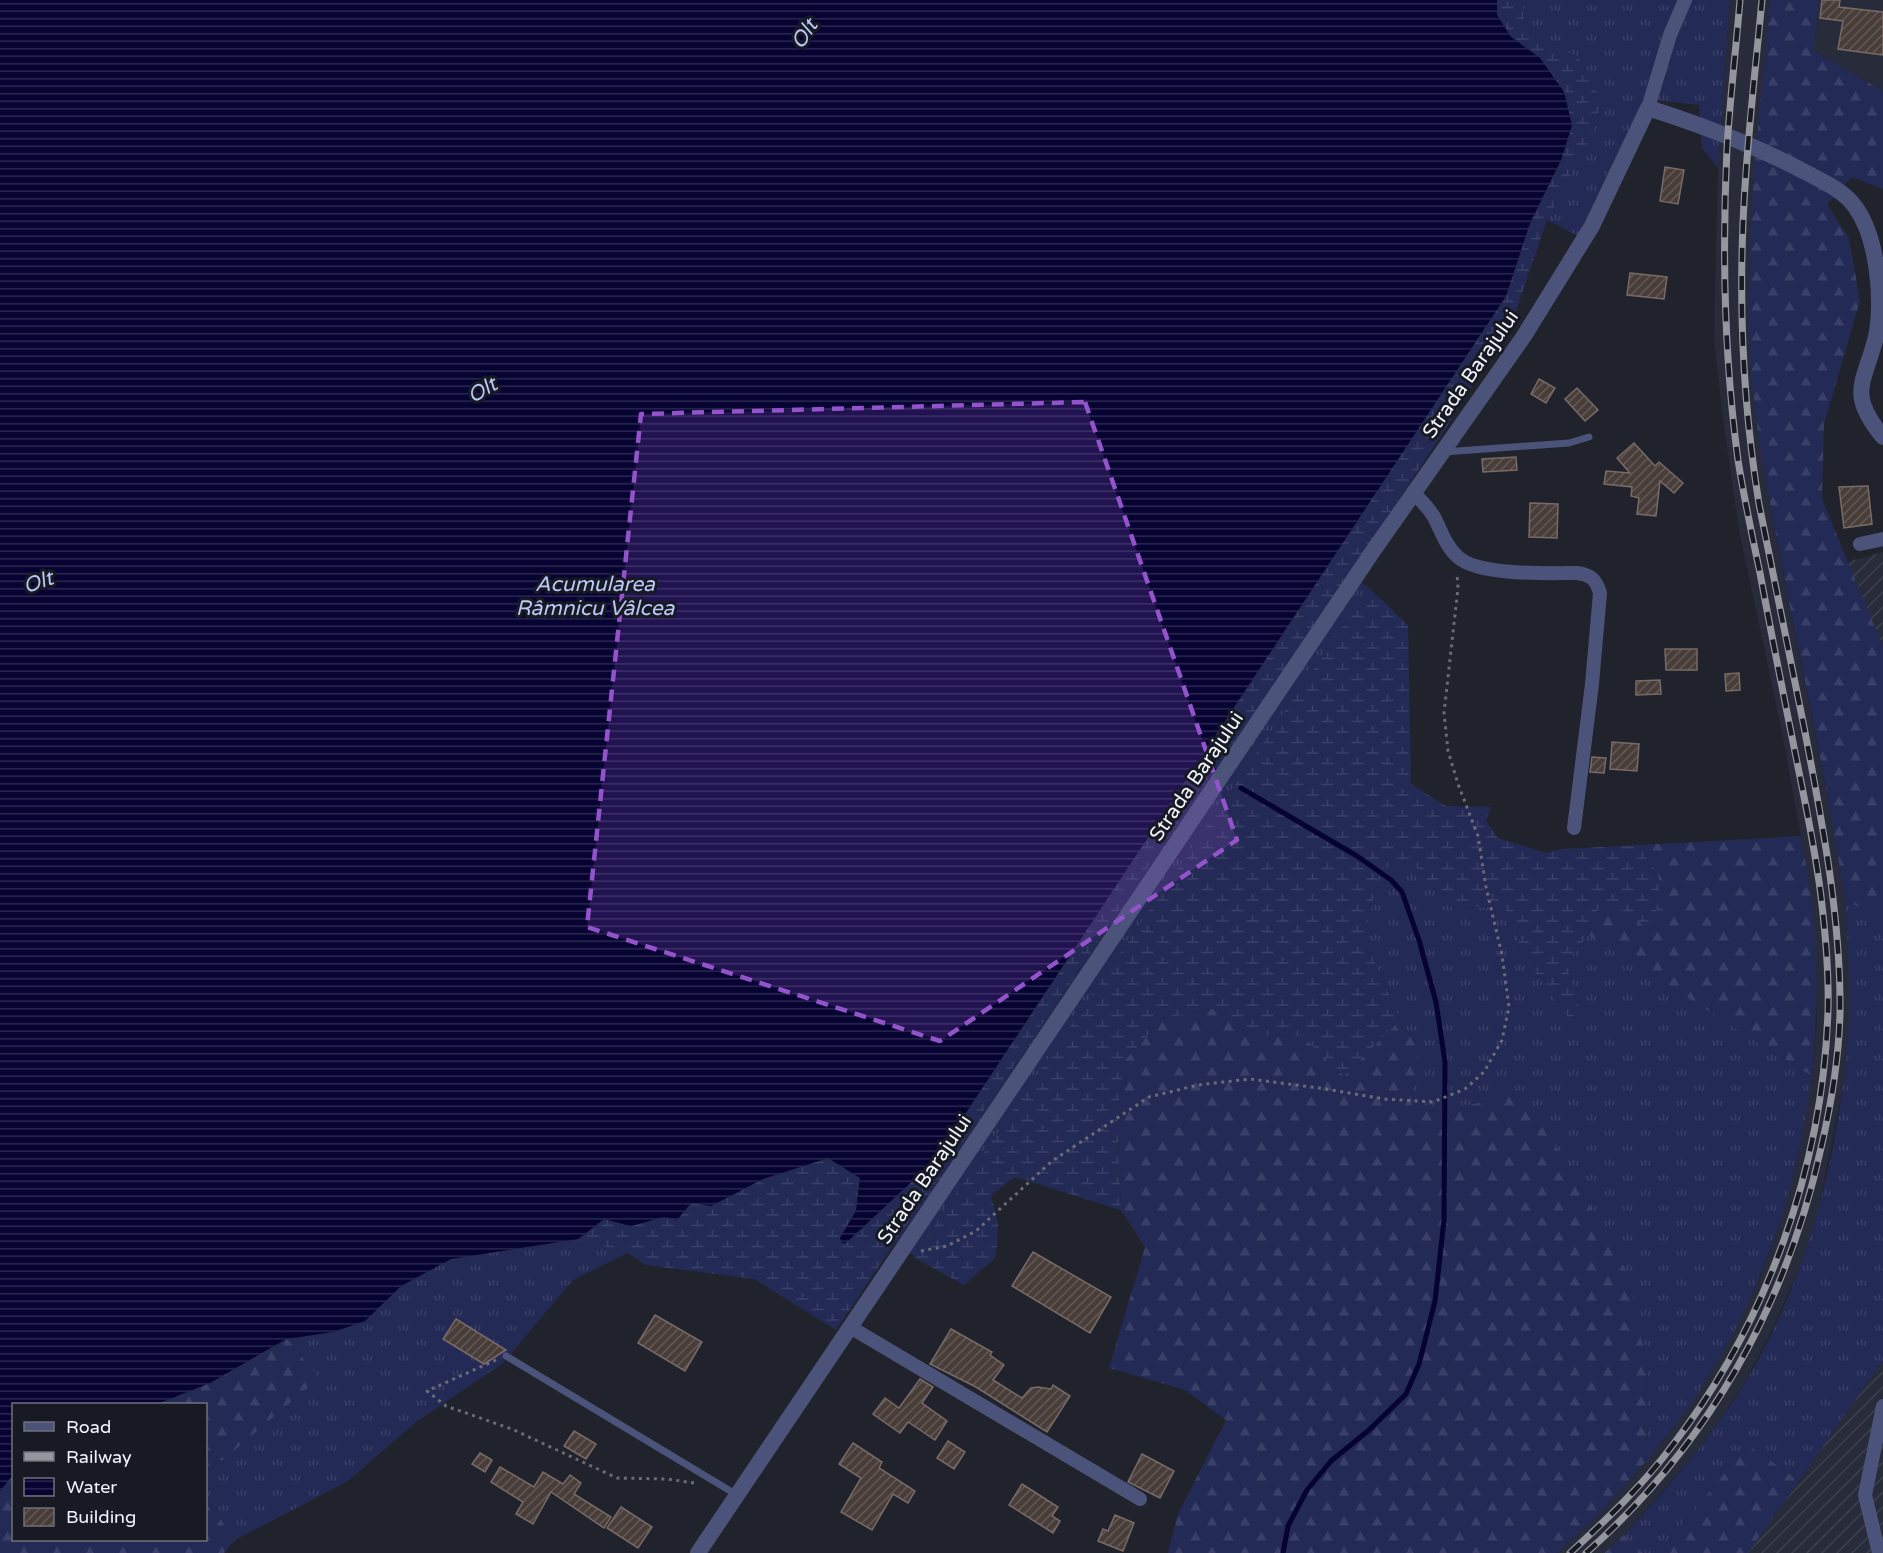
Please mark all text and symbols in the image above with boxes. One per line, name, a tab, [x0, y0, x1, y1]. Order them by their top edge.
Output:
water label: Olt	[786, 13, 824, 54]
street label: Strada Barajului	[1418, 306, 1524, 443]
water label: Olt	[463, 371, 503, 409]
water label: Olt	[20, 565, 58, 599]
water label: Acumularea Râmnicu Vâlcea	[516, 572, 676, 621]
street label: Strada Barajului	[1145, 707, 1249, 846]
street label: Strada Barajului	[873, 1110, 977, 1249]
legend	[12, 1403, 207, 1541]
text: Road	[66, 1416, 111, 1438]
text: Railway	[66, 1446, 132, 1468]
text: Water	[66, 1476, 117, 1498]
text: Building	[66, 1506, 136, 1528]

